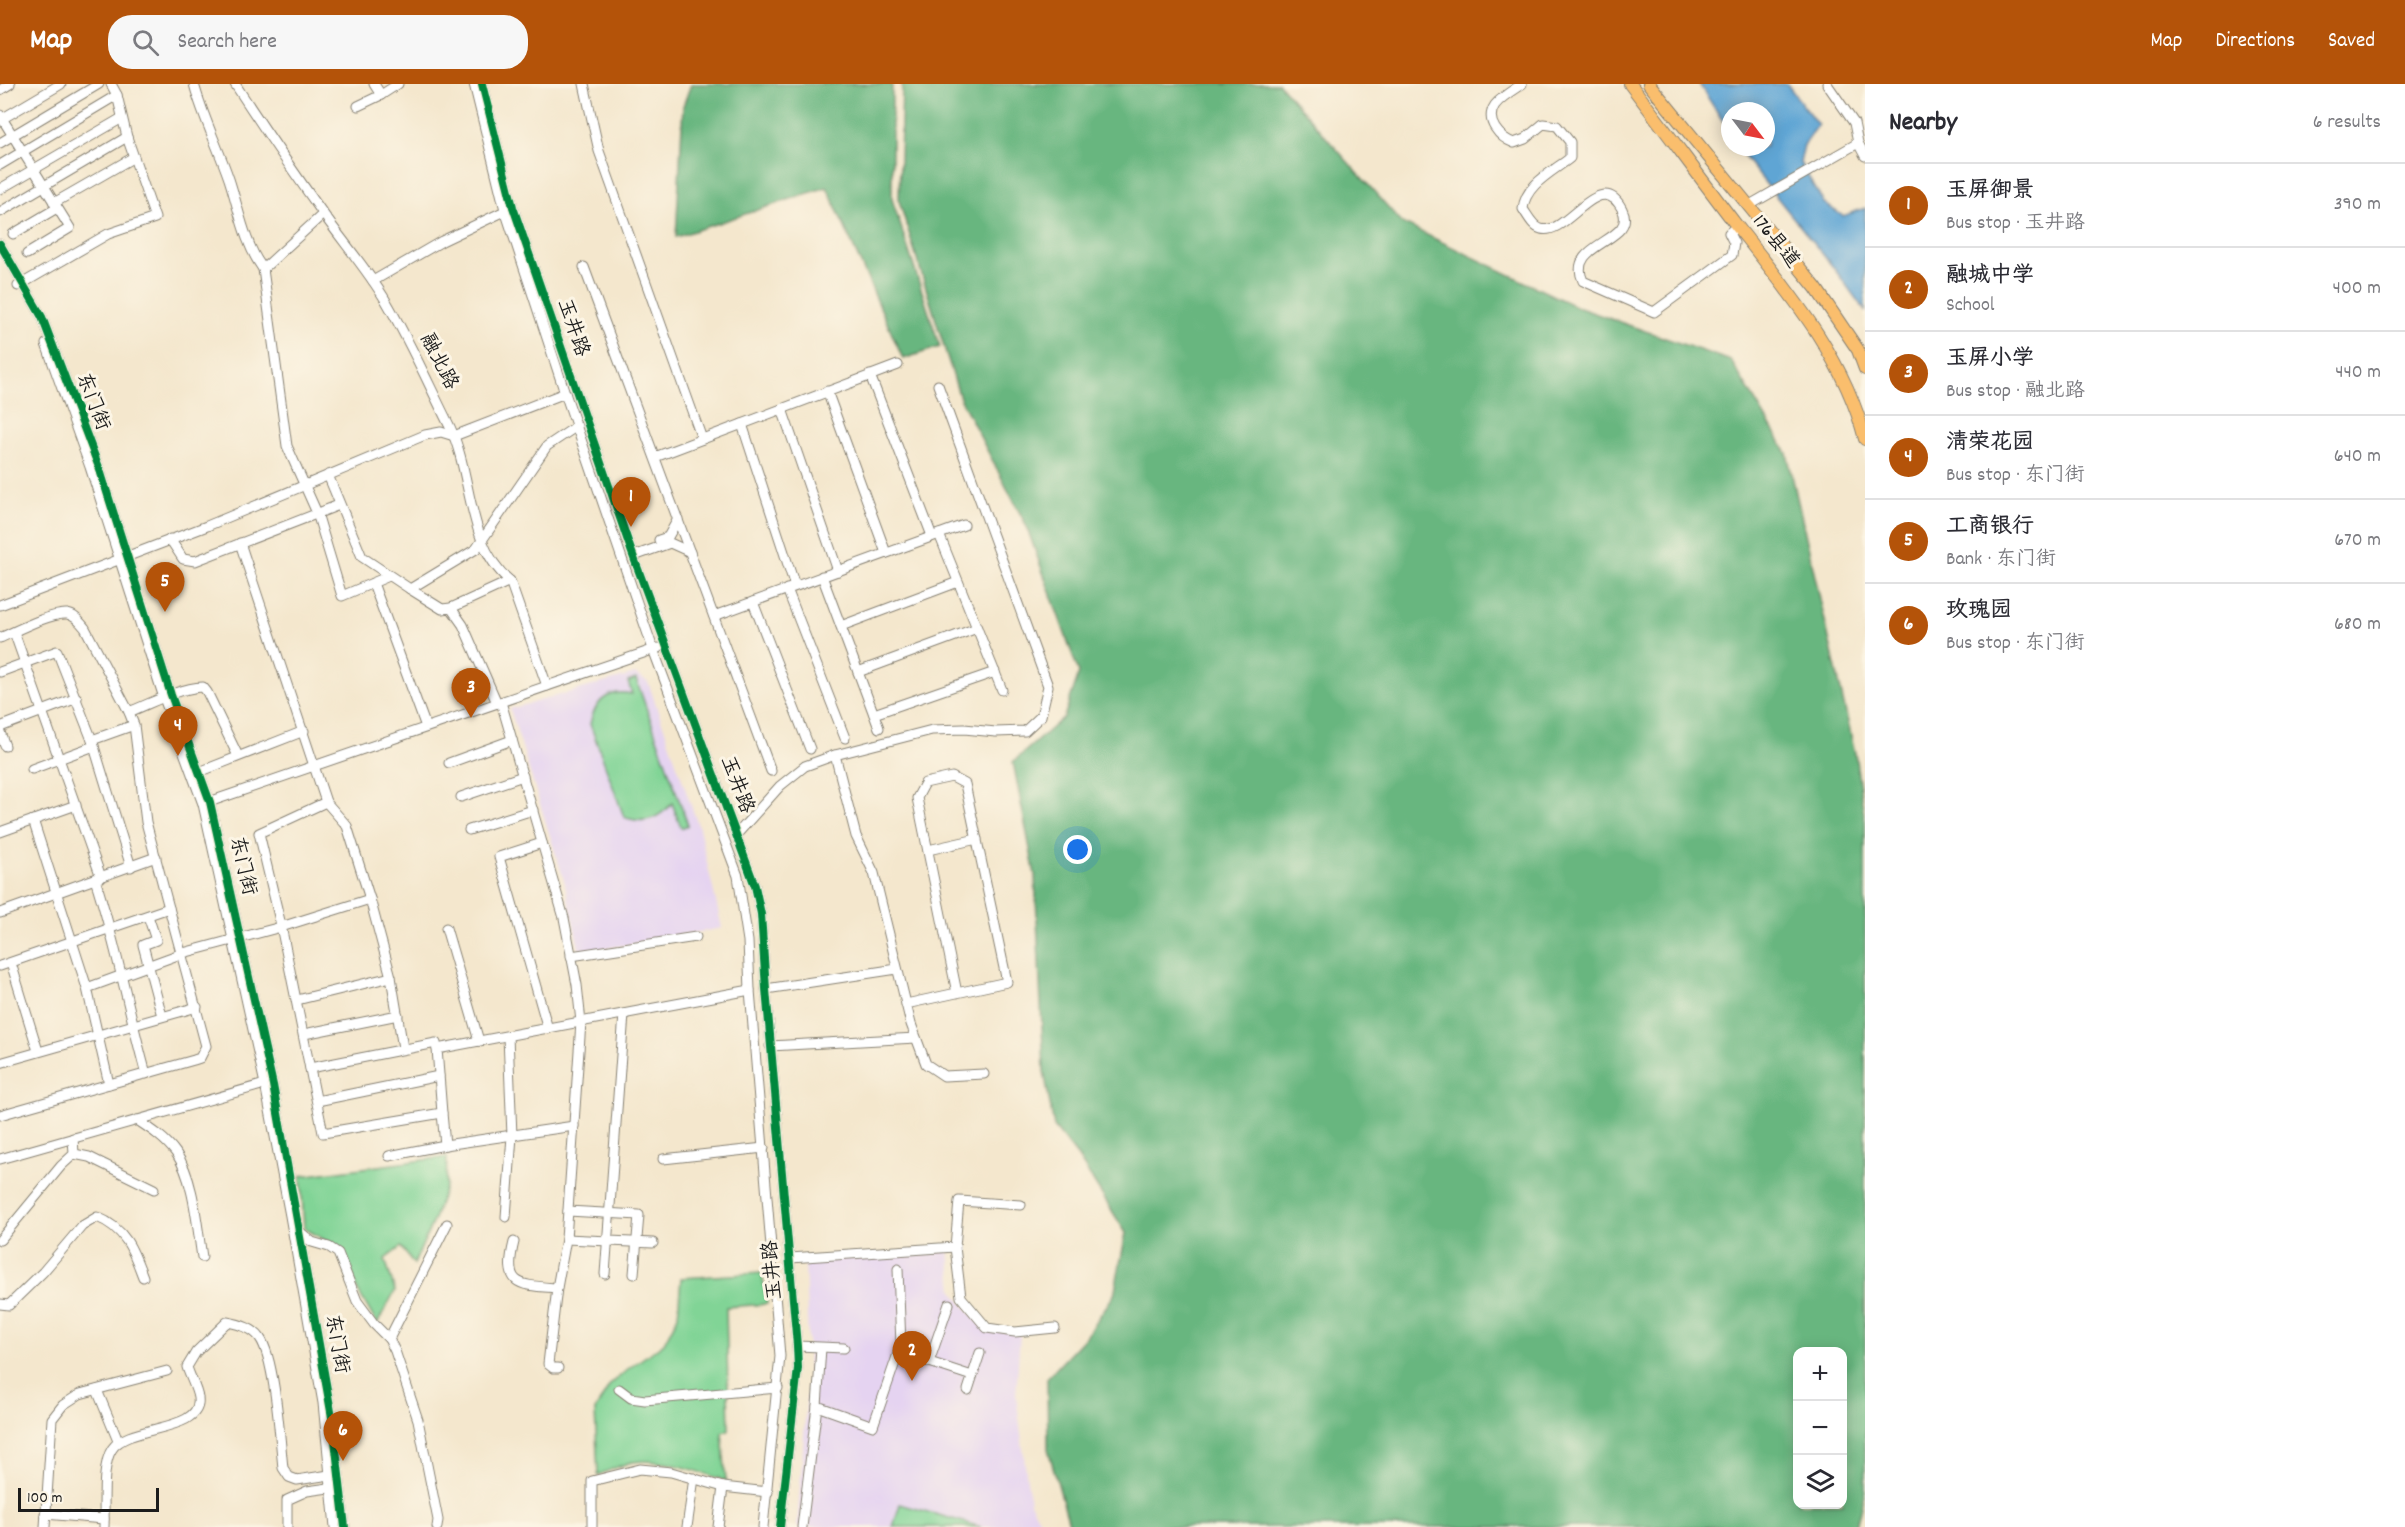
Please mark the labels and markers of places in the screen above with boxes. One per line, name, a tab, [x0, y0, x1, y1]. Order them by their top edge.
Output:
pin: 1	[612, 478, 650, 527]
pin: 5	[146, 562, 184, 612]
pin: 3	[452, 668, 490, 718]
pin: 4	[158, 706, 198, 756]
pin: 2	[892, 1332, 932, 1381]
pin: 6	[324, 1412, 362, 1461]

